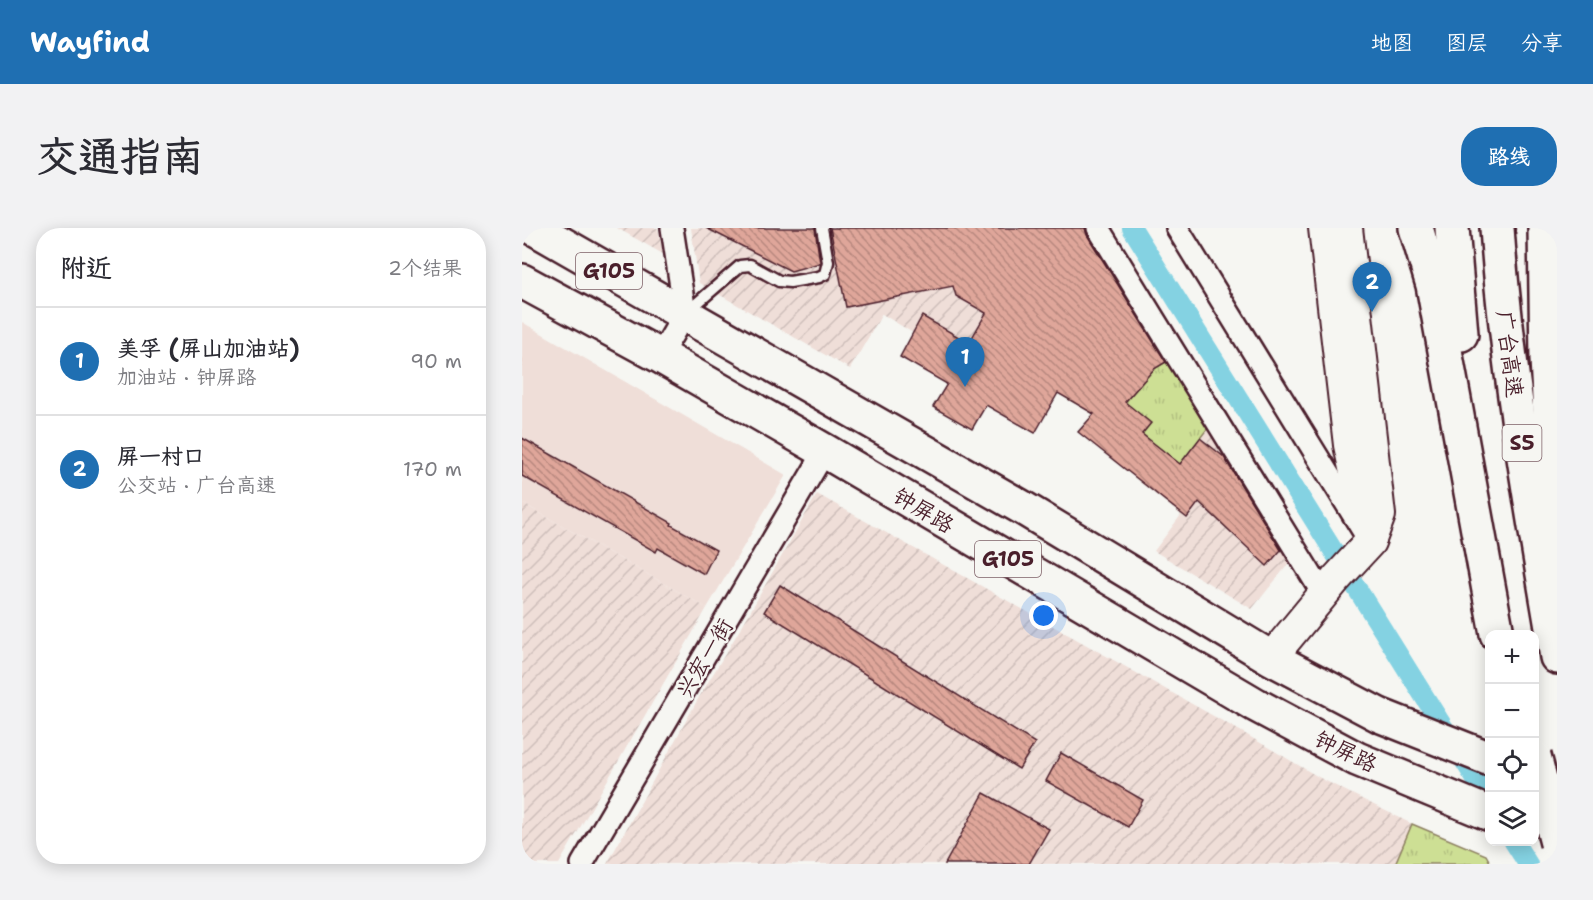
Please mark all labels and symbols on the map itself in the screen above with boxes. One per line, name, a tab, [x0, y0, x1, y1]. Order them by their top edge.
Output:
road number: G105	[576, 253, 642, 289]
pin: 2	[1352, 262, 1392, 312]
street label: 广台高速	[1490, 309, 1529, 400]
pin: 1	[946, 338, 984, 387]
road number: S5	[1502, 425, 1542, 461]
street label: 钟屏路	[888, 481, 960, 540]
road number: G105	[975, 541, 1041, 577]
your location	[1029, 601, 1058, 630]
street label: 兴宏一街	[669, 613, 740, 703]
street label: 钟屏路	[1310, 724, 1382, 779]

